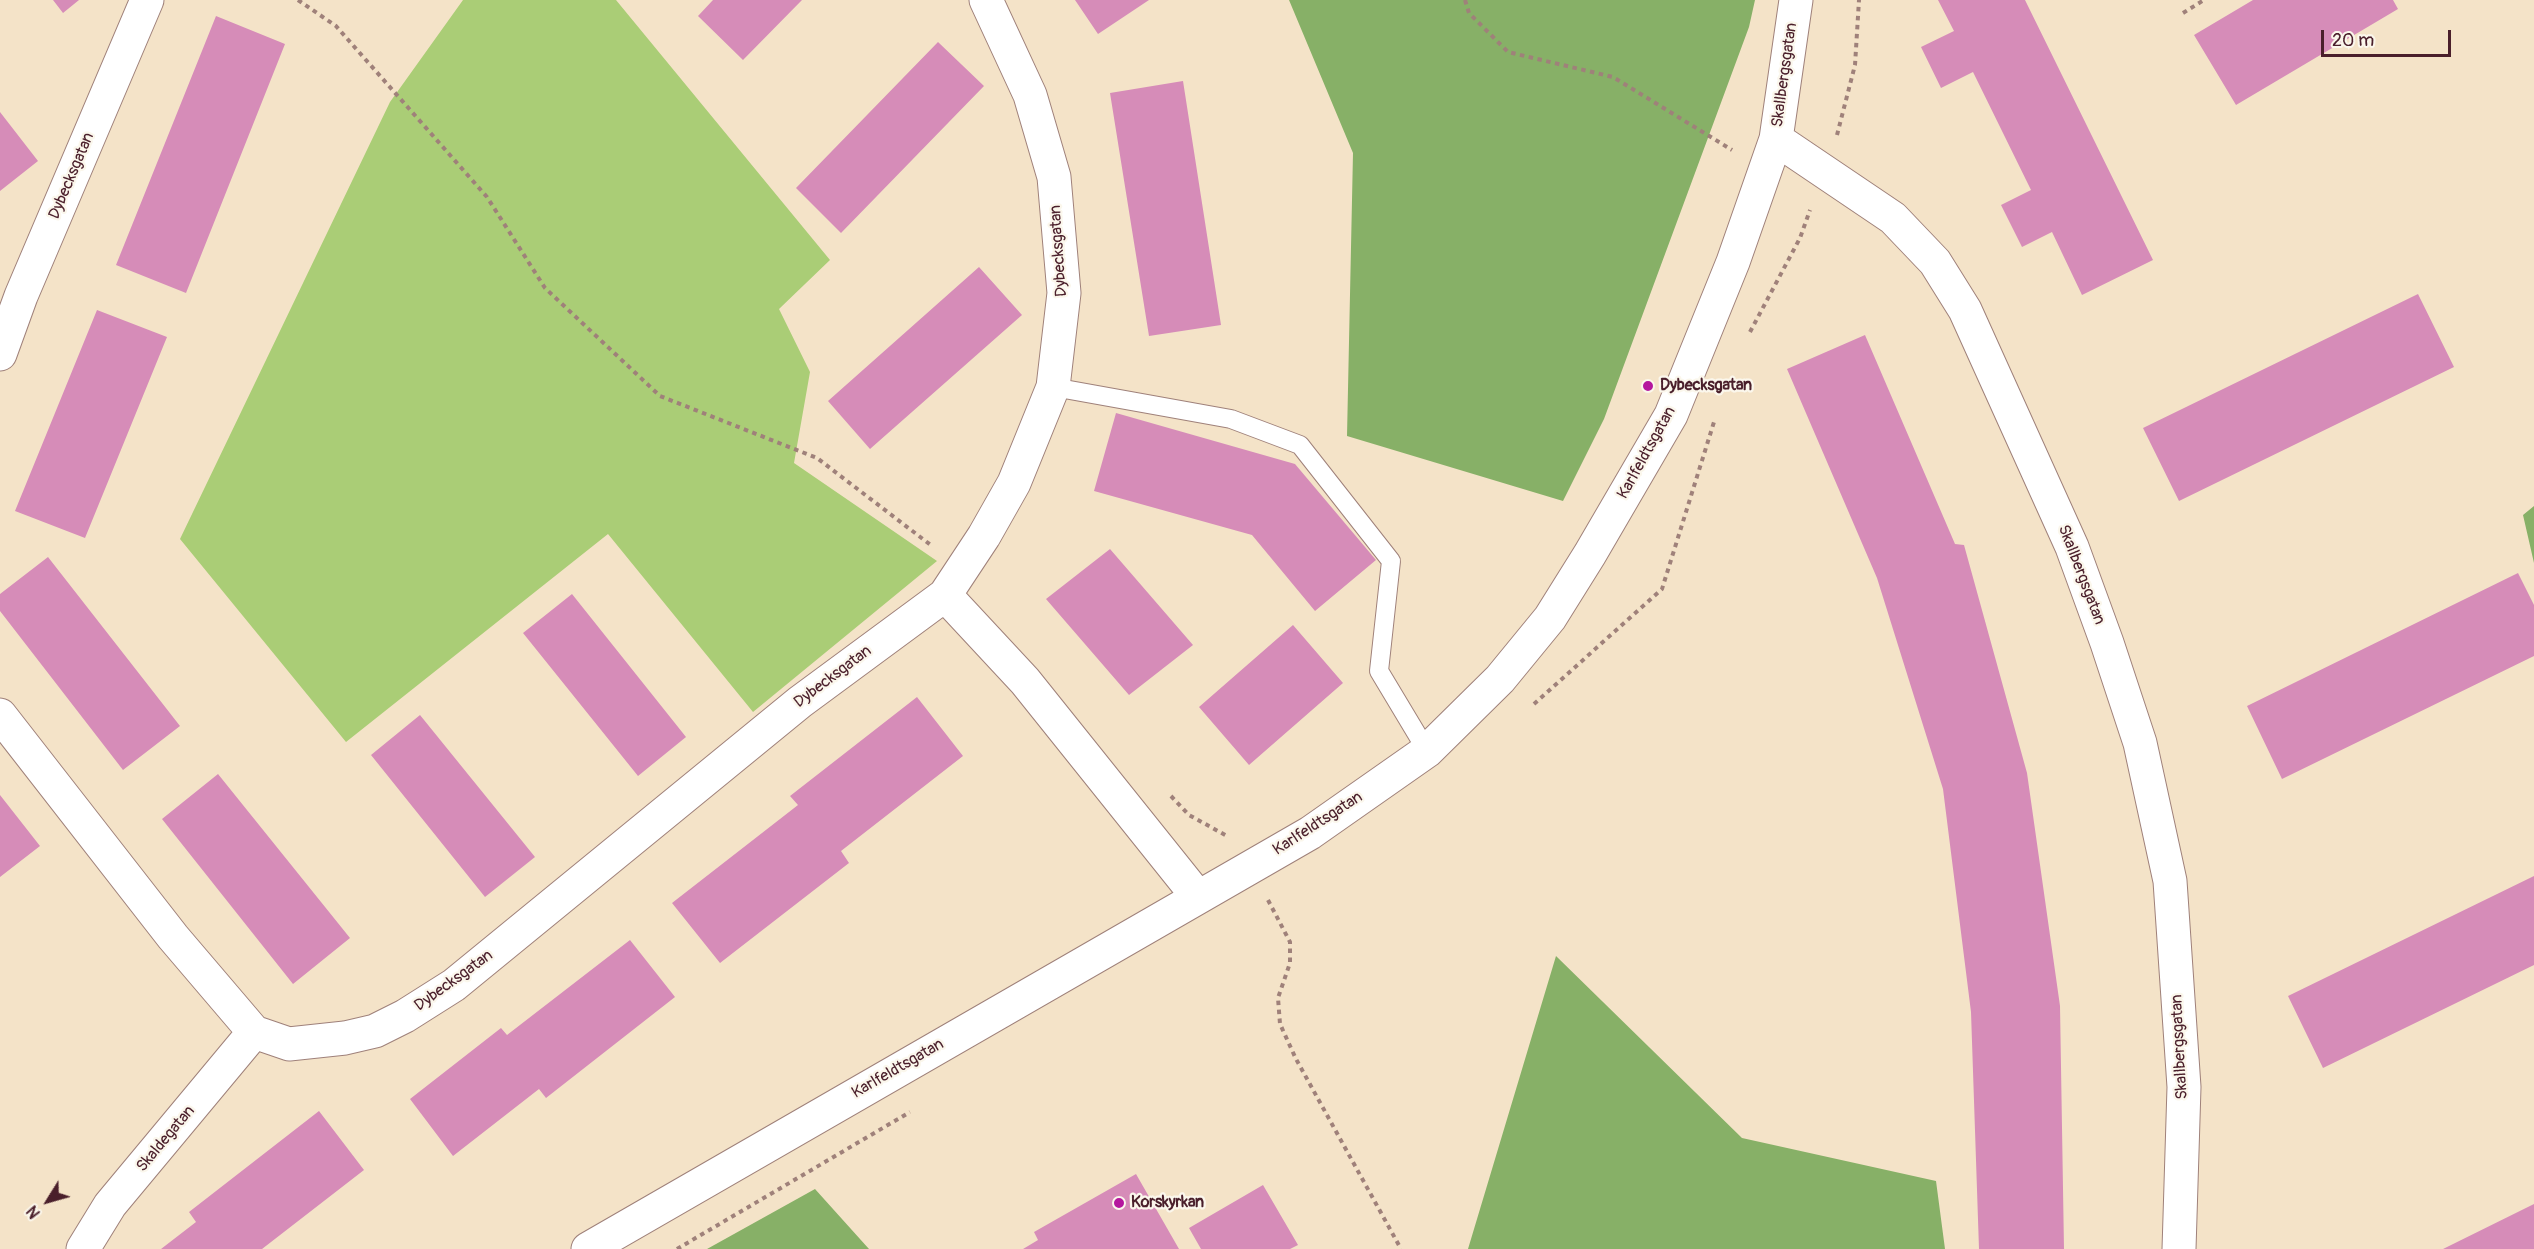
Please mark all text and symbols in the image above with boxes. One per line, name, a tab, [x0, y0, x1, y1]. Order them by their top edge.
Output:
scale bar	[2324, 18, 2454, 56]
street label: Skallbergsgatan	[1768, 22, 1802, 128]
text: 20 m	[2332, 29, 2374, 52]
street label: Dybecksgatan	[45, 130, 99, 222]
street label: Dybecksgatan	[1046, 204, 1072, 298]
place label: Dybecksgatan	[1660, 376, 1752, 396]
marker: Dybecksgatan	[1641, 379, 1655, 393]
street label: Karlfeldtsgatan	[1614, 403, 1680, 503]
street label: Skallbergsgatan	[2053, 522, 2109, 628]
street label: Dybecksgatan	[790, 642, 876, 712]
street label: Karlfeldtsgatan	[1270, 788, 1366, 860]
street label: Dybecksgatan	[411, 946, 497, 1016]
street label: Skallbergsgatan	[2168, 994, 2192, 1100]
street label: Karlfeldtsgatan	[849, 1035, 947, 1103]
street label: Skaldegatan	[133, 1102, 199, 1176]
north arrow	[18, 1171, 78, 1231]
place label: Korskyrkan	[1131, 1193, 1204, 1213]
marker: Korskyrkan	[1112, 1196, 1126, 1210]
text: N	[22, 1201, 45, 1222]

